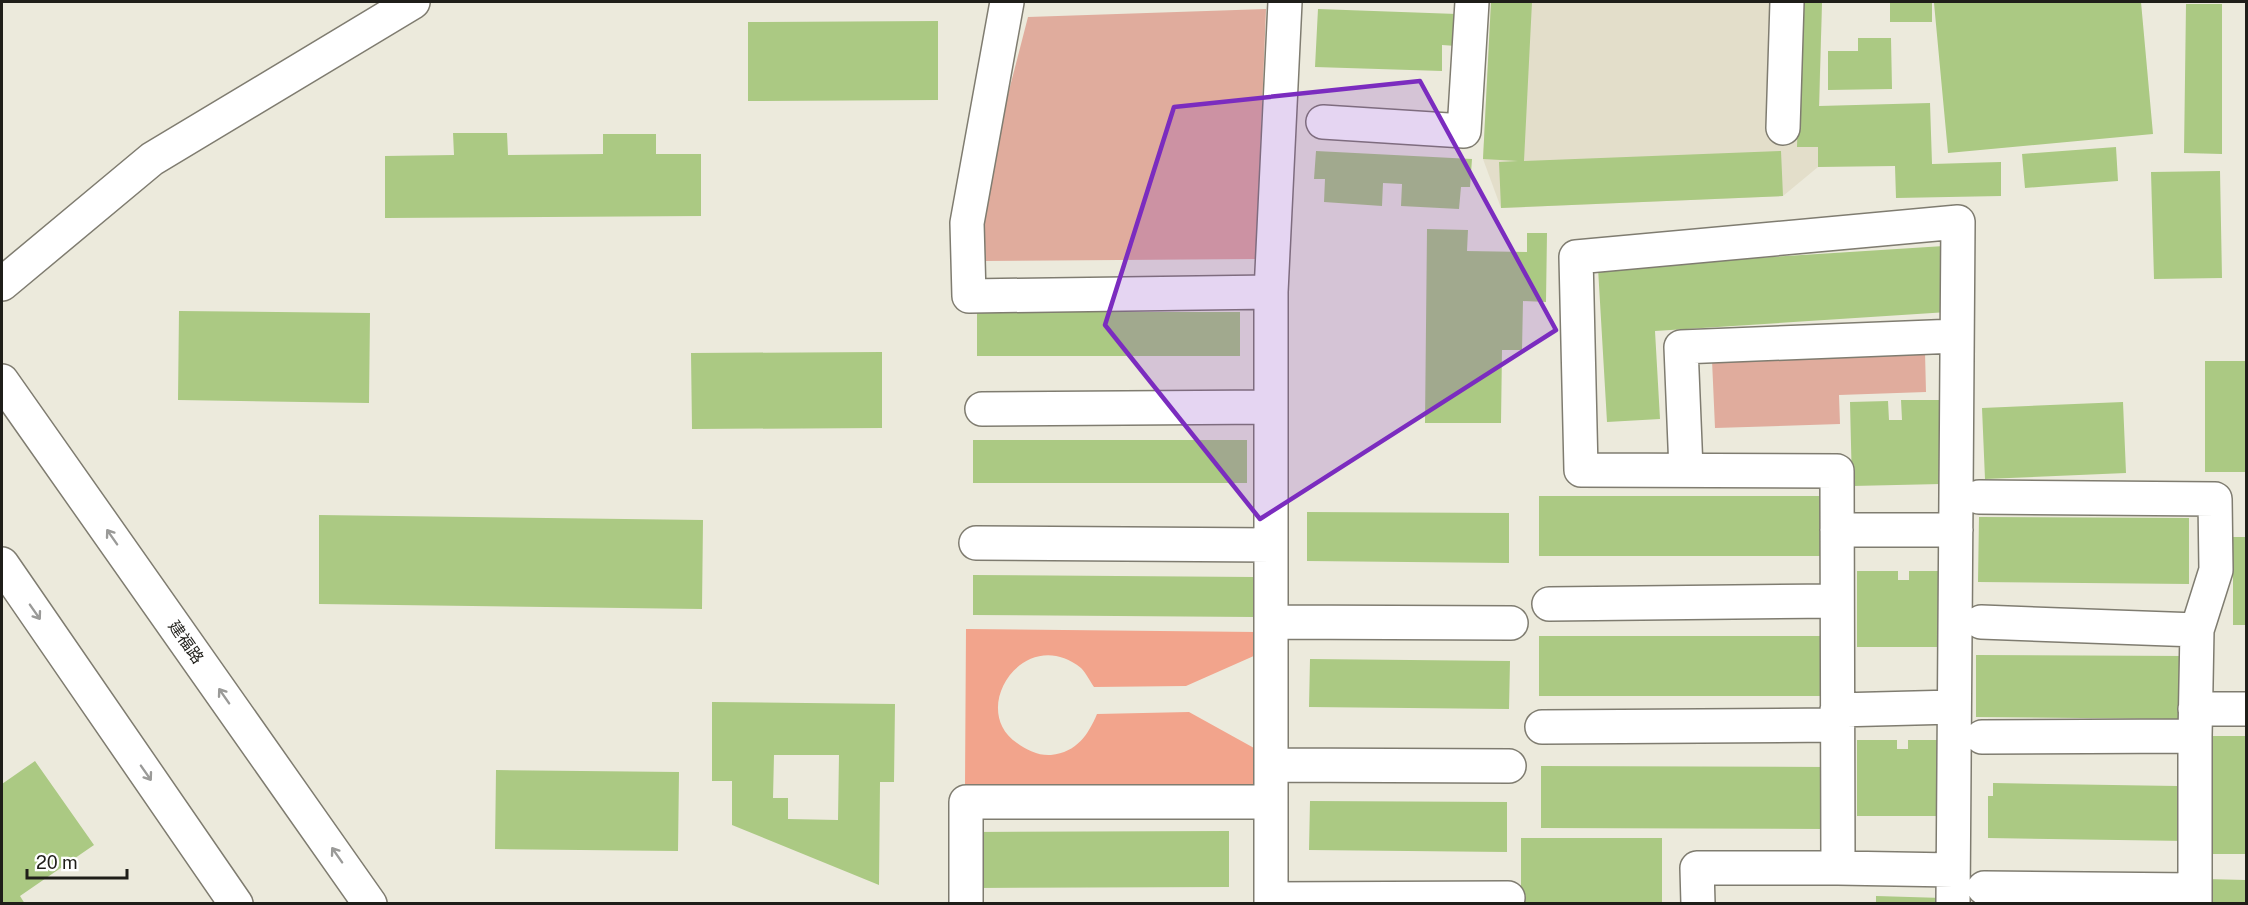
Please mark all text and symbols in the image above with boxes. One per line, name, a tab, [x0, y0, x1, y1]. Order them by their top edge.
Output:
one-way arrow	[106, 529, 118, 545]
one-way arrow	[29, 604, 41, 620]
street label: 建福路	[164, 617, 208, 667]
one-way arrow	[218, 688, 230, 704]
one-way arrow	[140, 764, 152, 781]
scale bar	[27, 842, 128, 880]
one-way arrow	[331, 847, 343, 863]
text: 20 m	[36, 852, 78, 873]

